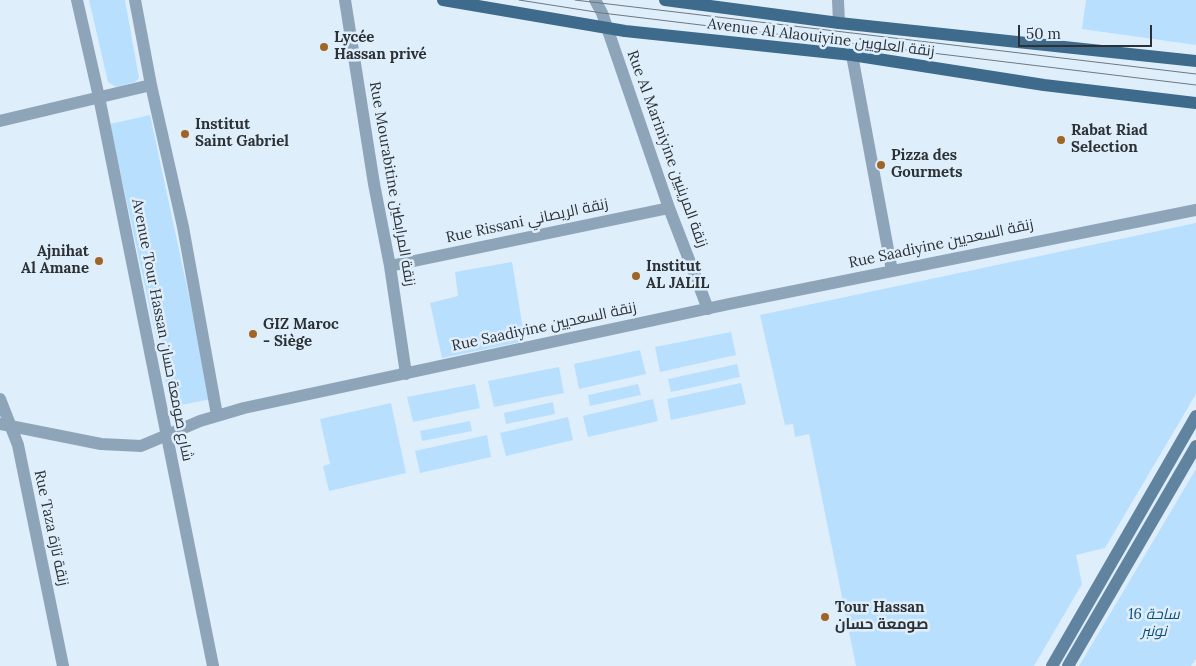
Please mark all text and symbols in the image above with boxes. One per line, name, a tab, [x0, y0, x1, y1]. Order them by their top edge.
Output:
street label: Avenue Al Alaouiyine زنقة العلويين	[706, 15, 936, 61]
scale bar	[1021, 15, 1155, 47]
text: 50 m	[1026, 24, 1061, 43]
place label: Lycée Hassan privé	[334, 29, 427, 64]
marker: Lycée Hassan privé	[318, 41, 330, 53]
street label: Rue Al Mariniyine زنقة المرينيين	[623, 48, 711, 250]
street label: Rue Mourabitine زنقة المرابطين	[365, 80, 419, 288]
place label: Institut Saint Gabriel	[195, 116, 289, 151]
place label: Rabat Riad Selection	[1071, 122, 1148, 157]
marker: Institut Saint Gabriel	[179, 128, 191, 140]
marker: Rabat Riad Selection	[1055, 134, 1067, 146]
place label: Pizza des Gourmets	[891, 147, 963, 182]
marker: Pizza des Gourmets	[875, 159, 887, 171]
street label: Rue Rissani زنقة الريصاني	[444, 195, 610, 247]
street label: Avenue Tour Hassan شارع صومعة حسان	[128, 197, 196, 463]
street label: Rue Saadiyine زنقة السعديين	[847, 216, 1035, 272]
place label: Ajnihat Al Amane	[21, 243, 89, 278]
marker: Ajnihat Al Amane	[93, 255, 105, 267]
place label: Institut AL JALIL	[646, 258, 709, 293]
marker: Institut AL JALIL	[630, 270, 642, 282]
street label: Rue Saadiyine زنقة السعديين	[450, 299, 638, 355]
place label: GIZ Maroc - Siège	[263, 316, 339, 351]
marker: GIZ Maroc - Siège	[247, 328, 259, 340]
street label: Rue Taza زنقة تازة	[30, 468, 72, 588]
place label: Tour Hassan صومعة حسان	[835, 599, 929, 634]
park label: ساحة 16 نونبر	[1128, 606, 1180, 641]
marker: Tour Hassan صومعة حسان	[819, 611, 831, 623]

